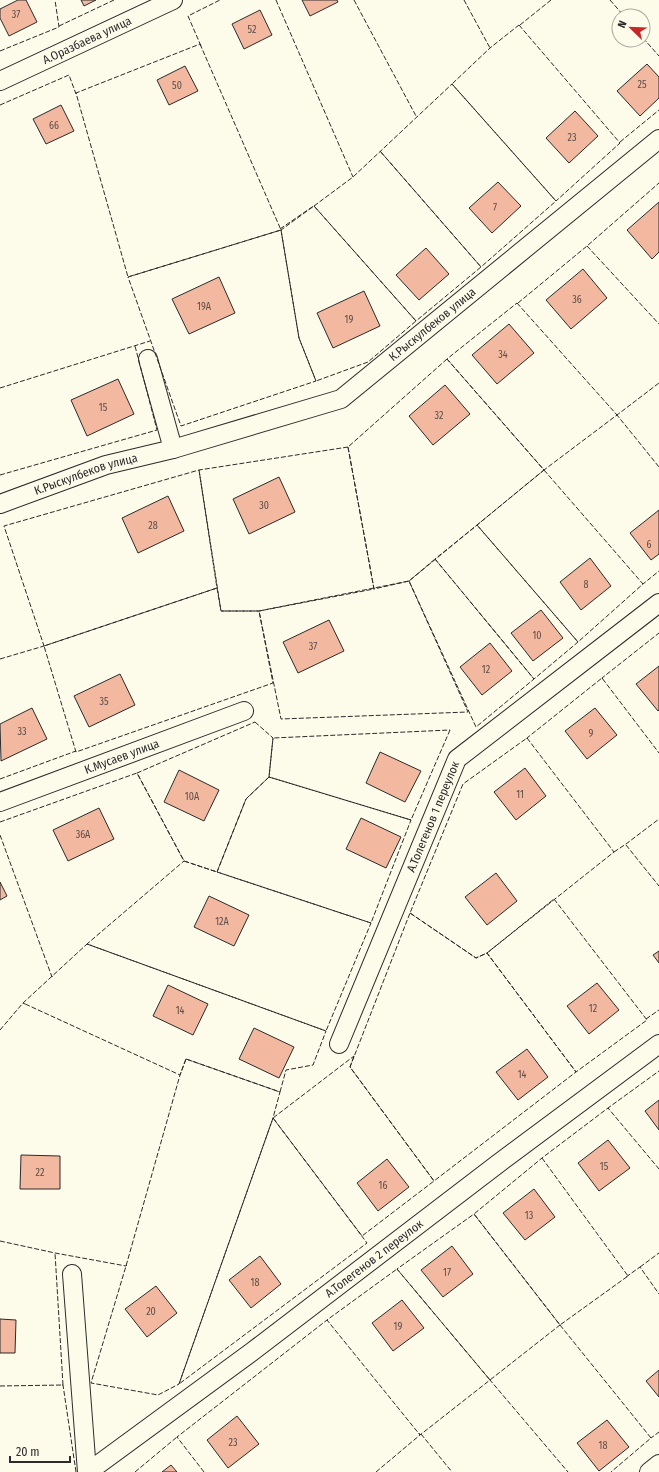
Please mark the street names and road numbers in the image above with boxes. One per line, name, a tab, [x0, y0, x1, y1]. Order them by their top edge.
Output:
street label: А.Оразбаева улица	[40, 13, 134, 67]
street label: К.Рыскулбеков улица	[386, 285, 479, 364]
street label: К.Рыскулбеков улица	[32, 451, 139, 498]
street label: К.Мусаев улица	[83, 736, 161, 777]
street label: А.Толегенов 1 переулок	[404, 759, 462, 874]
street label: А.Толегенов 2 переулок	[322, 1216, 426, 1300]

